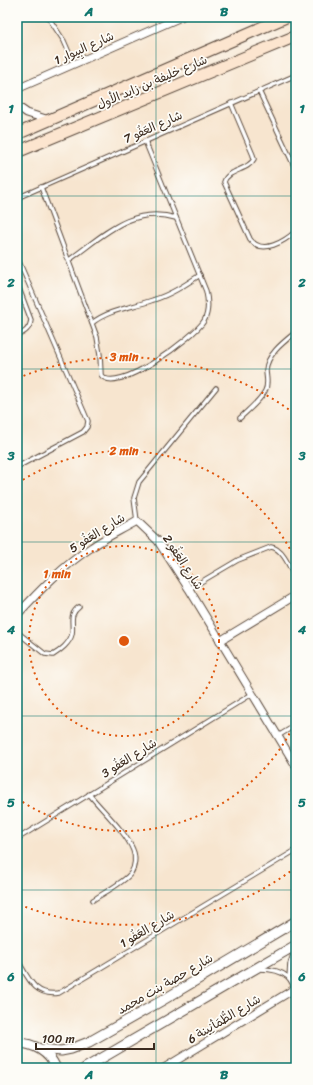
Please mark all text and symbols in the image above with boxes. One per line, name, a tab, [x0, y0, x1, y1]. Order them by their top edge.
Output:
text: A	[84, 0, 93, 23]
text: B	[220, 0, 229, 23]
street label: شارع البِيوار 1	[50, 25, 118, 71]
street label: شارع خليفة بن زايد الأول	[93, 49, 211, 115]
text: 1	[8, 97, 14, 120]
text: 1	[299, 97, 305, 120]
street label: شارع العَفُو 7	[120, 104, 186, 150]
text: 2	[6, 271, 15, 294]
text: 2	[297, 271, 306, 294]
text: 3 min	[109, 346, 139, 368]
text: 2 min	[108, 440, 139, 462]
text: 3	[6, 444, 15, 467]
text: 3	[297, 444, 306, 467]
street label: شارع العَفُو 5	[64, 507, 130, 559]
street label: شارع العَفُو 2	[157, 530, 209, 594]
text: 1 min	[43, 563, 71, 585]
text: 4	[6, 618, 16, 641]
text: 4	[297, 618, 307, 641]
centre of rings	[117, 634, 131, 648]
street label: شارع العَفُو 3	[97, 732, 161, 784]
text: 5	[7, 791, 15, 814]
text: 5	[298, 791, 306, 814]
street label: شارع العَفُو 1	[115, 904, 179, 954]
street label: شارع حصة بنت محمد	[113, 947, 217, 1021]
text: 6	[6, 965, 15, 988]
text: 6	[297, 965, 306, 988]
street label: شارع الطُّمَأنِينة 6	[183, 988, 265, 1050]
scale bar	[36, 1025, 154, 1051]
text: 100 m	[42, 1028, 75, 1050]
text: A	[84, 1063, 93, 1085]
text: B	[220, 1063, 229, 1085]

